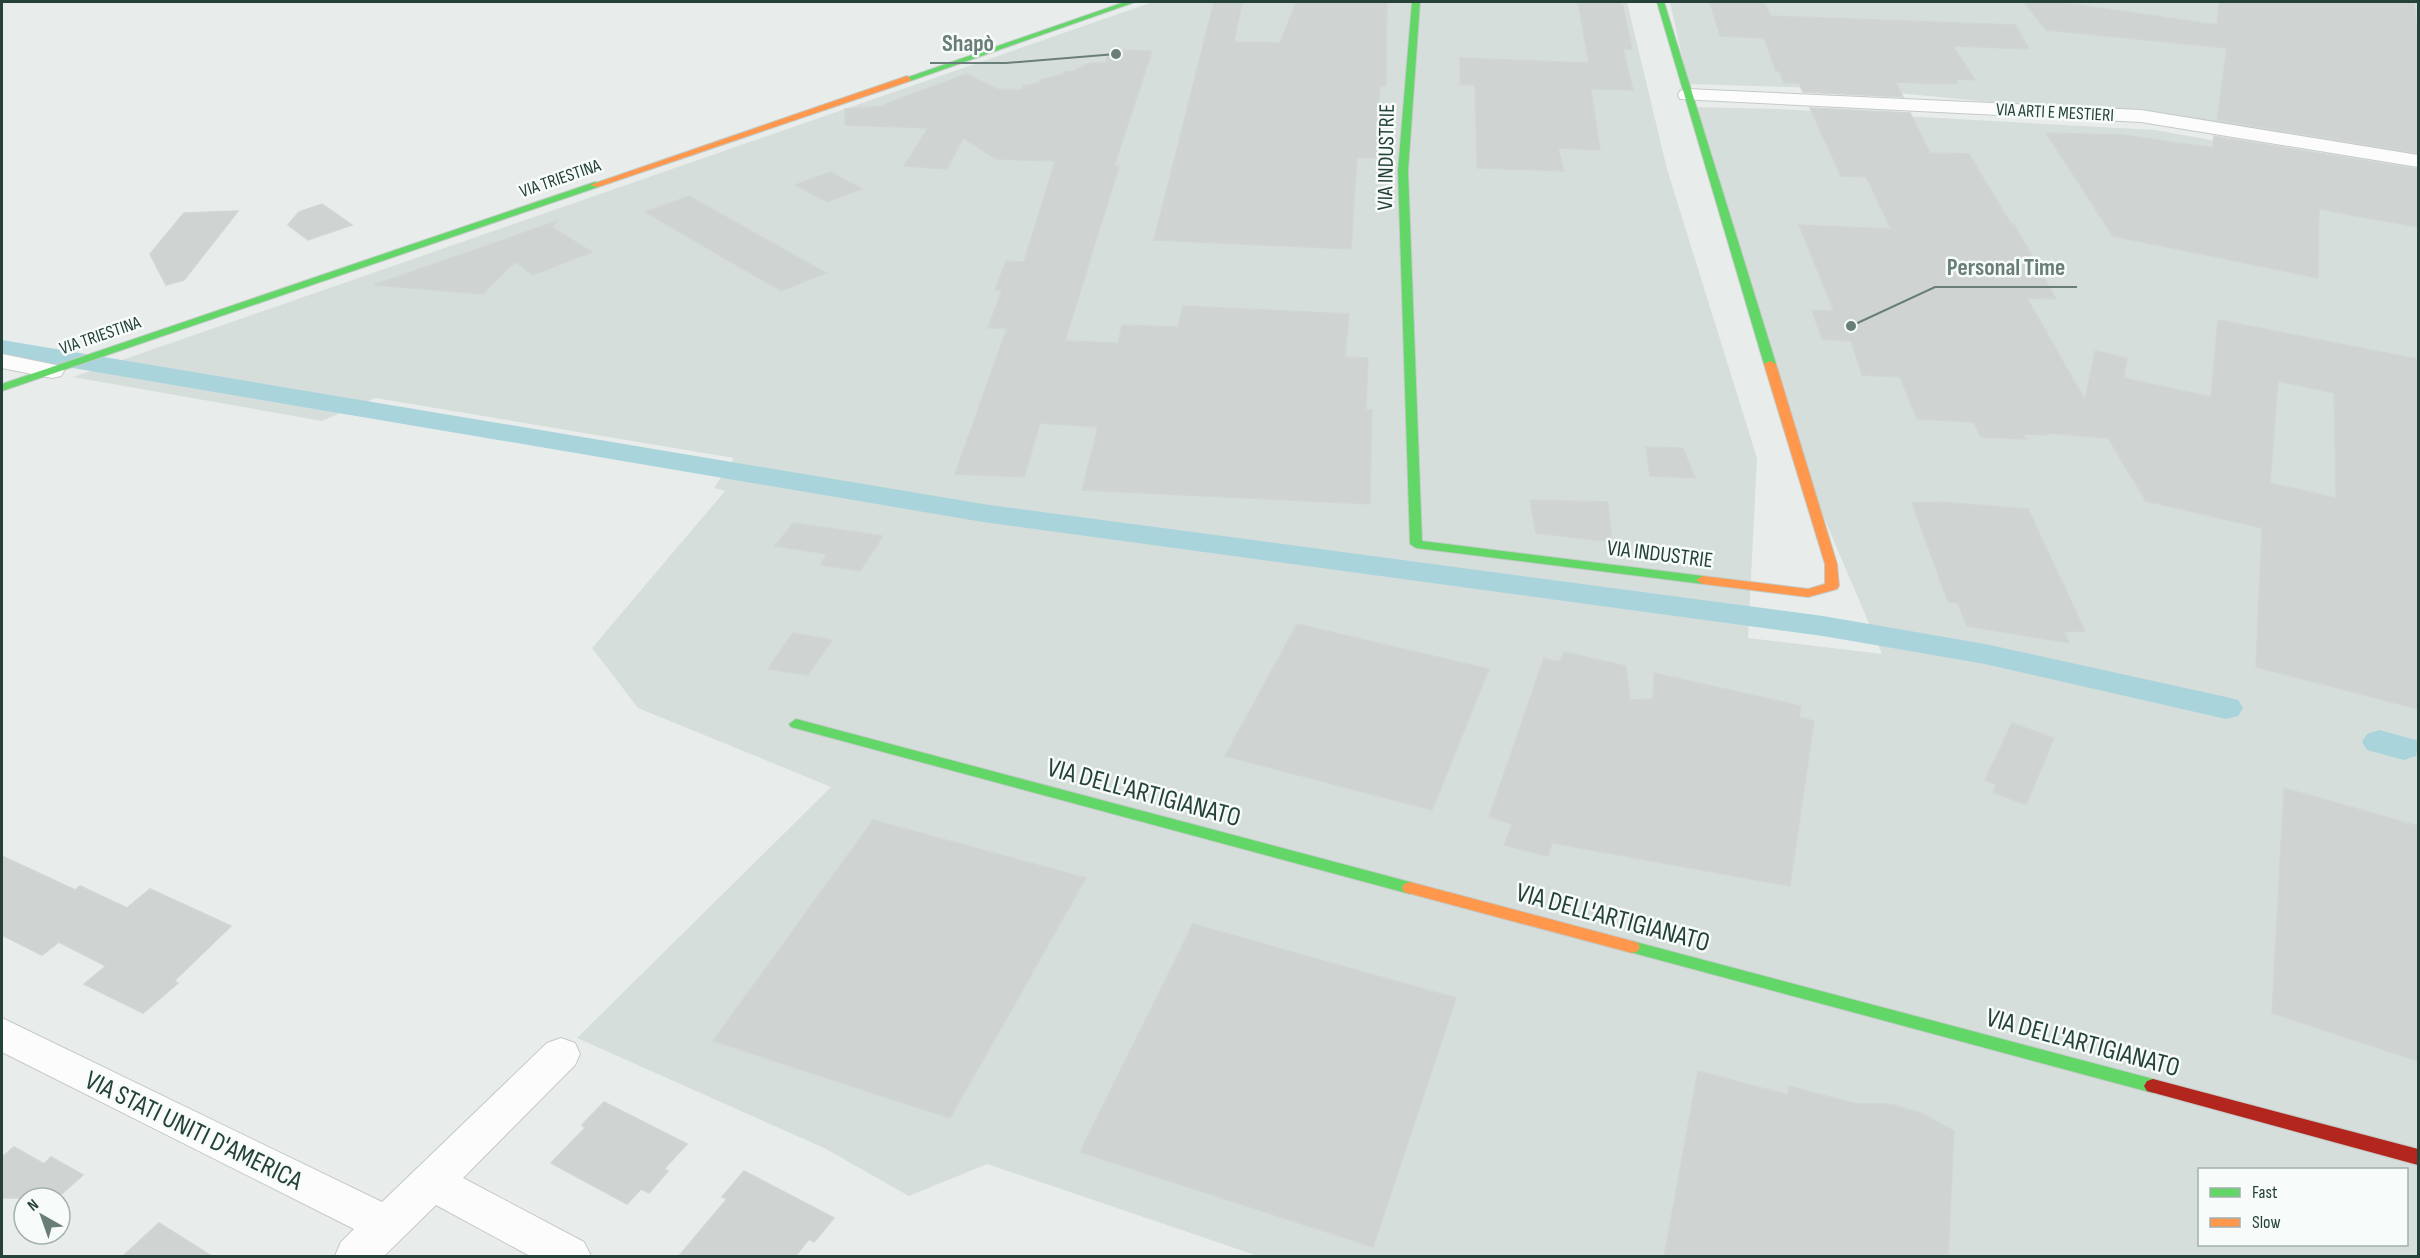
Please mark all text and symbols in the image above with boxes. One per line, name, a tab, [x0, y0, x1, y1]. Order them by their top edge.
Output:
callout: Shapò	[930, 21, 1006, 63]
text: Shapò	[942, 29, 994, 58]
street label: VIA ARTI E MESTIERI	[1995, 99, 2115, 126]
street label: VIA INDUSTRIE	[1372, 104, 1401, 211]
street label: VIA TRIESTINA	[517, 155, 604, 202]
callout: Personal Time	[1935, 245, 2077, 287]
text: Personal Time	[1947, 253, 2065, 282]
street label: VIA TRIESTINA	[57, 312, 144, 359]
street label: VIA INDUSTRIE	[1605, 535, 1714, 574]
street label: VIA DELL'ARTIGIANATO	[1043, 752, 1244, 834]
street label: VIA DELL'ARTIGIANATO	[1512, 877, 1713, 959]
street label: VIA DELL'ARTIGIANATO	[1982, 1002, 2183, 1084]
street label: VIA STATI UNITI D'AMERICA	[80, 1064, 308, 1198]
legend	[2198, 1168, 2408, 1246]
text: Fast	[2252, 1182, 2278, 1203]
north arrow	[12, 1186, 72, 1246]
text: N	[24, 1196, 43, 1216]
text: Slow	[2252, 1212, 2281, 1233]

